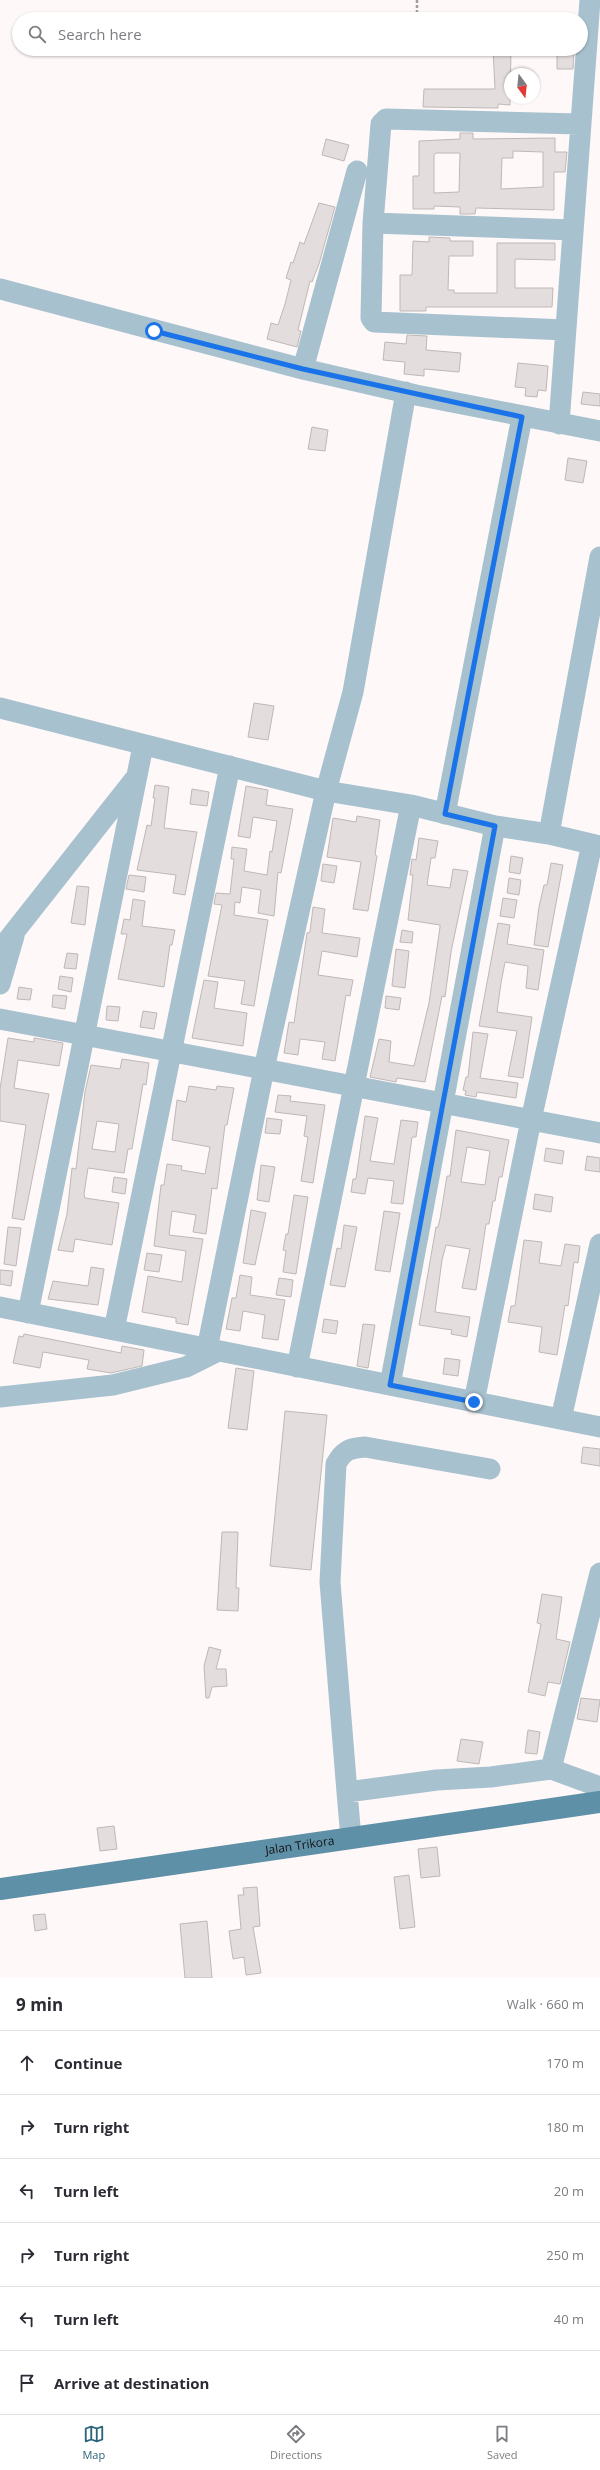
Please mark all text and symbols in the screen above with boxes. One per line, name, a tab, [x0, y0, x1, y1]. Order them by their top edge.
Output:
search box	[12, 12, 588, 56]
icon: search	[26, 23, 48, 45]
text: Search here	[58, 24, 142, 44]
north arrow	[504, 68, 540, 104]
route start	[145, 322, 163, 340]
route end	[465, 1393, 483, 1411]
street label: Jalan Trikora	[263, 1832, 336, 1859]
text: 9 min	[16, 1993, 63, 2016]
text: Walk · 660 m	[507, 1995, 584, 2013]
icon: ahead	[16, 2052, 38, 2074]
text: Continue	[54, 2053, 122, 2073]
text: 170 m	[546, 2054, 584, 2072]
icon: right	[16, 2116, 38, 2138]
text: Turn right	[54, 2117, 129, 2137]
text: 180 m	[546, 2118, 584, 2136]
icon: left	[16, 2180, 38, 2202]
text: Turn left	[54, 2181, 119, 2201]
text: 20 m	[554, 2182, 584, 2200]
icon: right	[16, 2244, 38, 2266]
text: Turn right	[54, 2245, 129, 2265]
text: 250 m	[546, 2246, 584, 2264]
icon: left	[16, 2308, 38, 2330]
text: Turn left	[54, 2309, 119, 2329]
text: 40 m	[554, 2310, 584, 2328]
icon: arrive	[16, 2372, 38, 2394]
text: Arrive at destination	[54, 2373, 209, 2393]
tab: Map	[82, 2423, 105, 2462]
tab: Directions	[270, 2423, 322, 2462]
tab: Saved	[487, 2423, 518, 2462]

